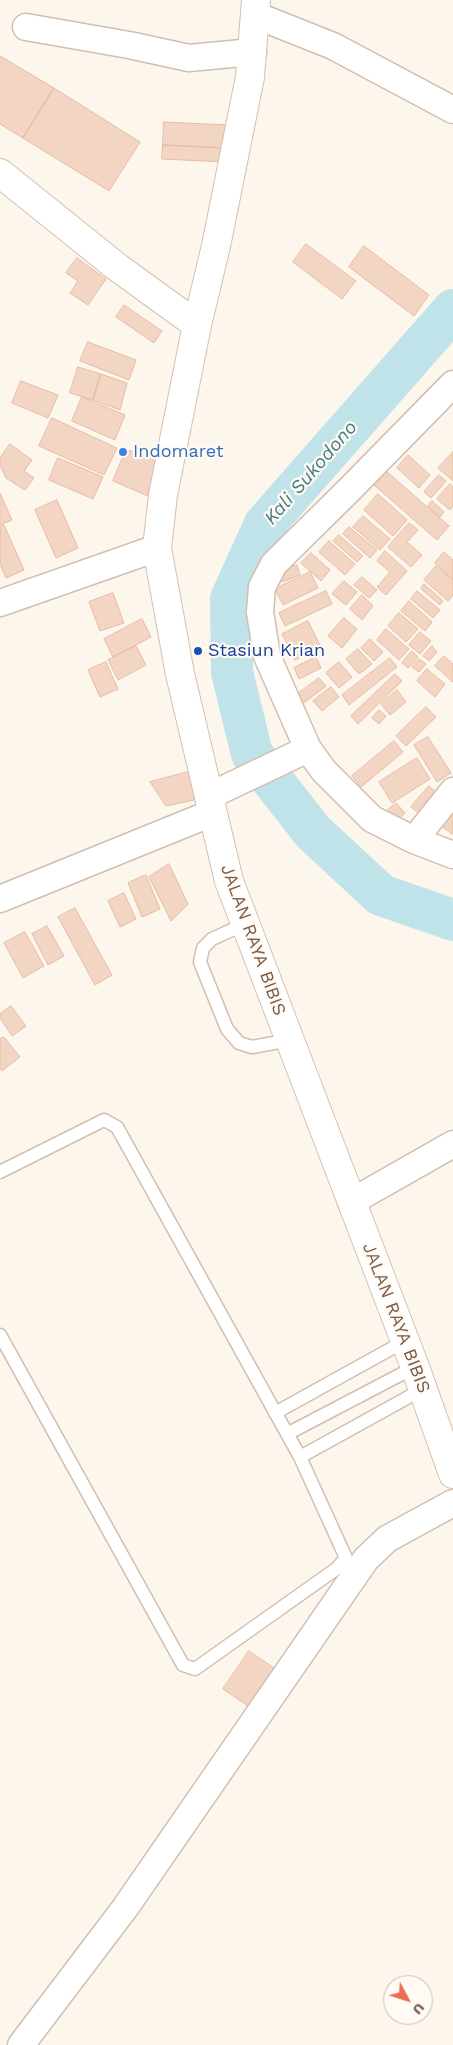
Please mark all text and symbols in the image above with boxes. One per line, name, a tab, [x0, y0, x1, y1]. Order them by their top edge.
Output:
water label: Kali Sukodono	[260, 416, 362, 530]
place label: Indomaret	[133, 441, 224, 463]
marker: Indomaret	[117, 446, 129, 458]
place label: Stasiun Krian	[208, 640, 325, 662]
marker: Stasiun Krian	[192, 645, 204, 657]
street label: JALAN RAYA BIBIS	[216, 862, 290, 1018]
street label: JALAN RAYA BIBIS	[357, 1240, 435, 1396]
north arrow	[383, 1975, 433, 2025]
text: U	[409, 2000, 428, 2018]

